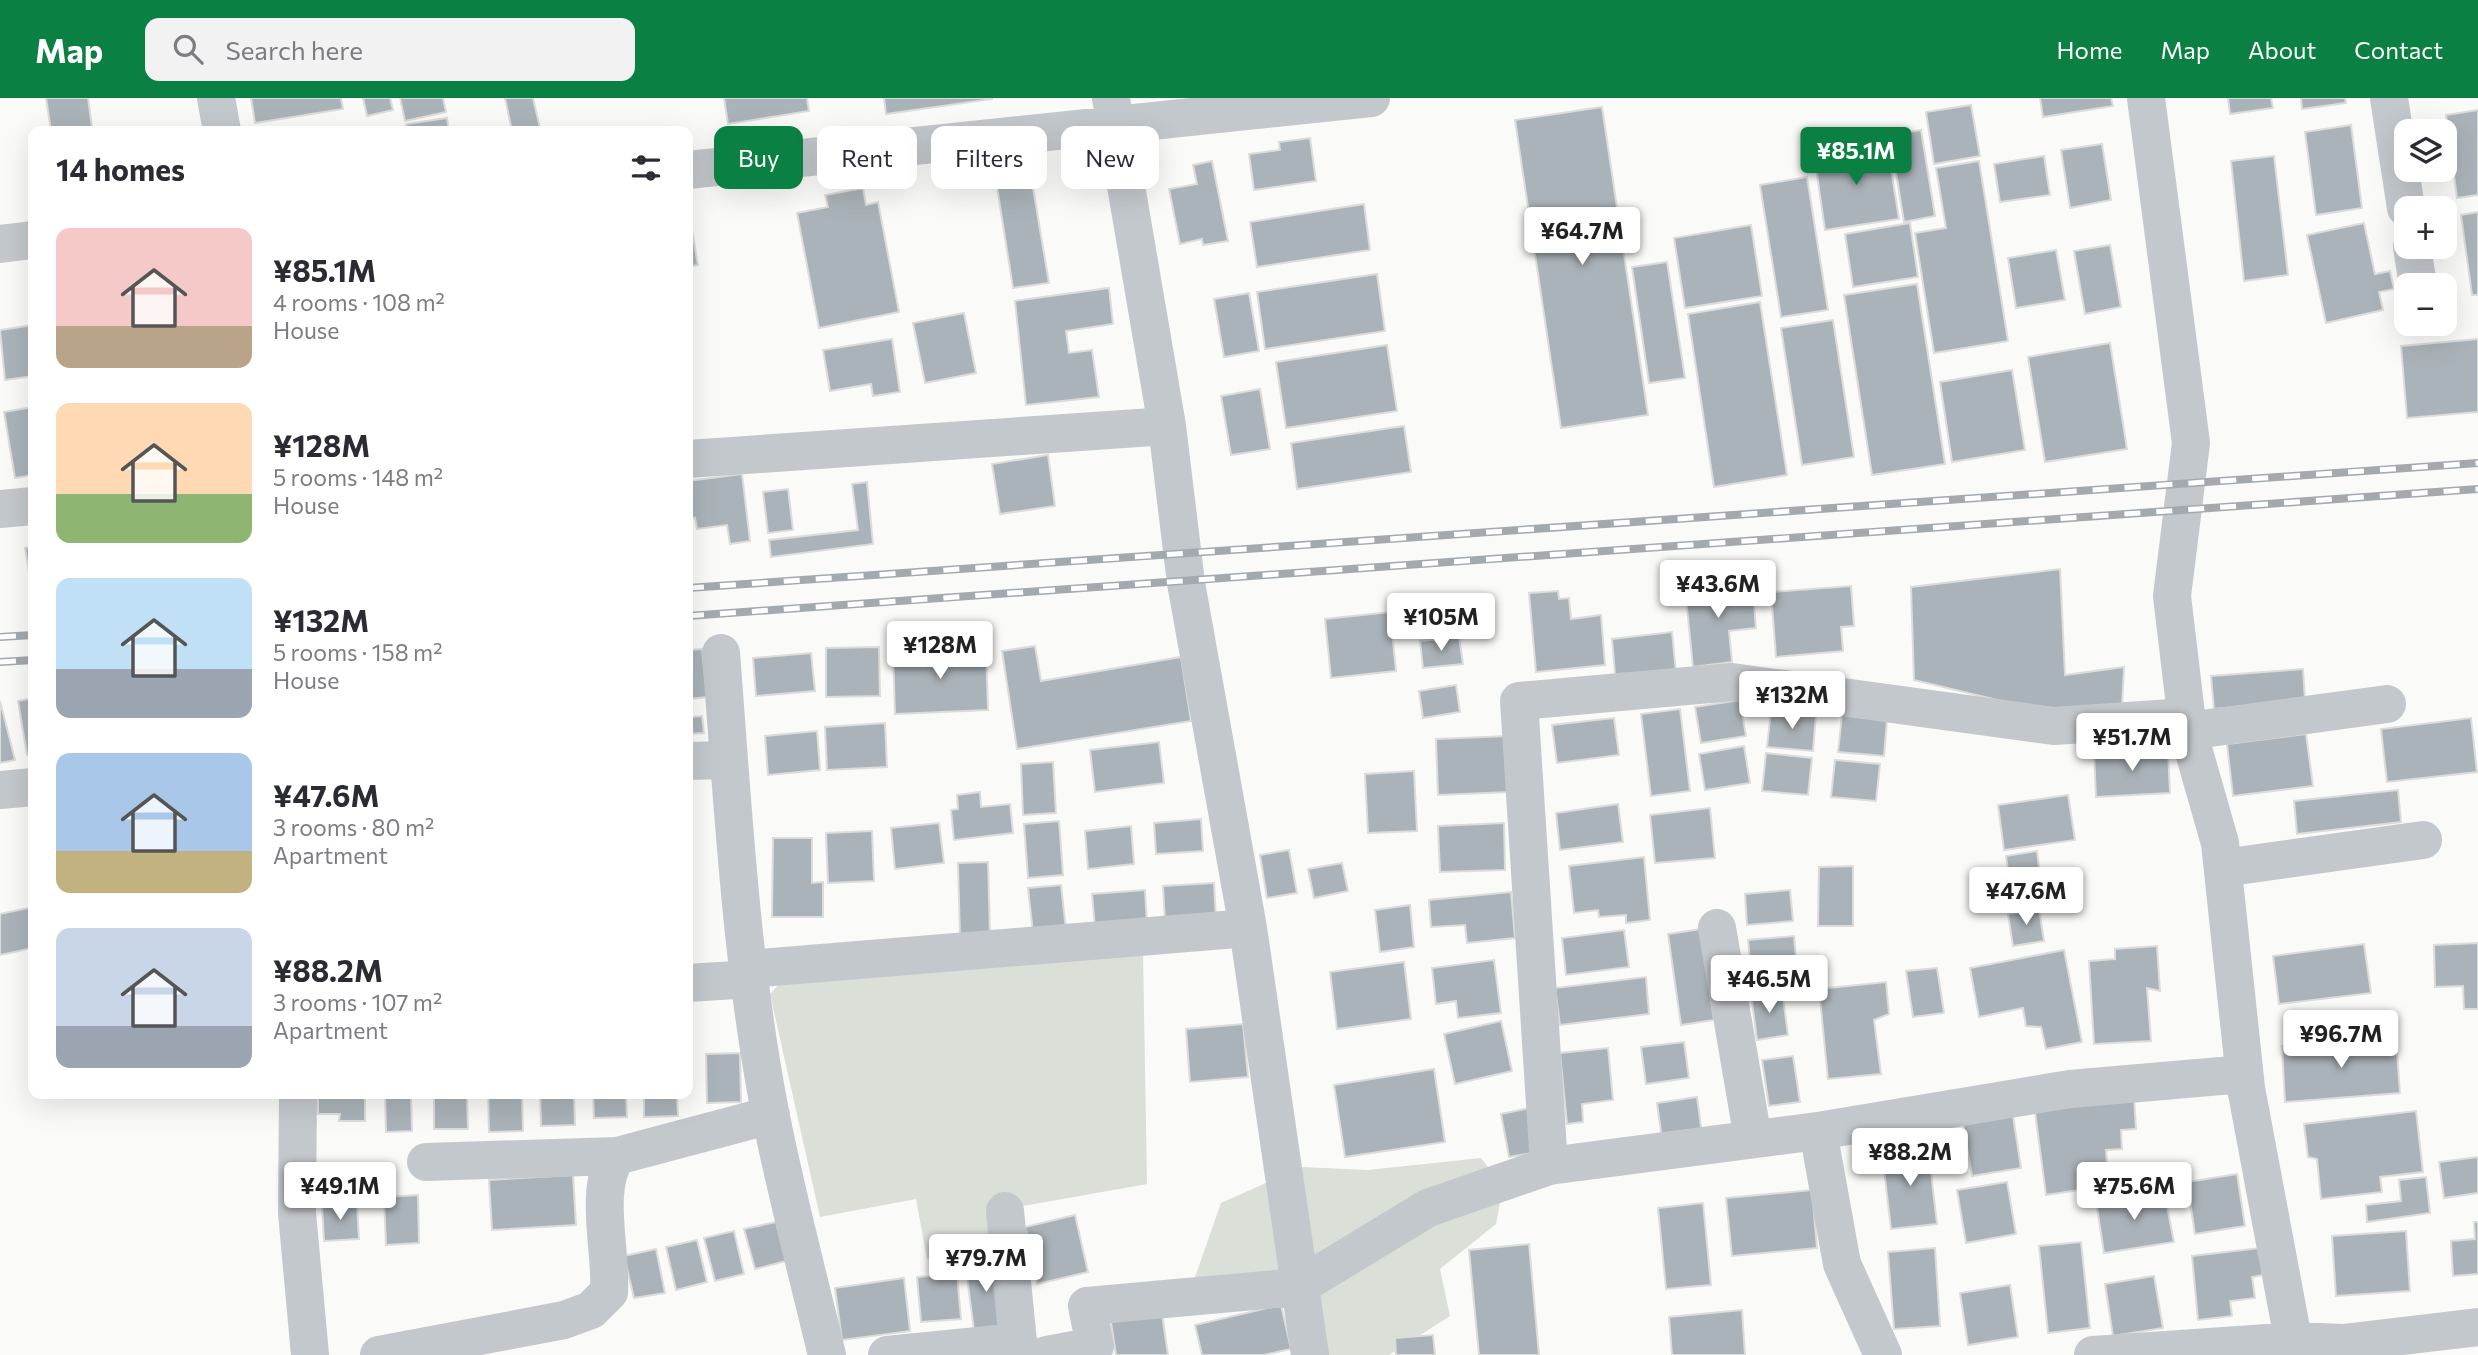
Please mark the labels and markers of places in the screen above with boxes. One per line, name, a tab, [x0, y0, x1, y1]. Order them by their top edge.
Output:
pin: ¥85.1M	[1799, 127, 1913, 187]
pin: ¥64.7M	[1525, 208, 1639, 267]
pin: ¥43.6M	[1661, 560, 1775, 620]
pin: ¥105M	[1392, 594, 1490, 653]
pin: ¥128M	[891, 622, 989, 681]
pin: ¥132M	[1743, 672, 1841, 731]
pin: ¥51.7M	[2075, 714, 2189, 773]
pin: ¥47.6M	[1969, 868, 2083, 927]
pin: ¥46.5M	[1712, 956, 1826, 1015]
pin: ¥96.7M	[2284, 1010, 2398, 1070]
pin: ¥88.2M	[1853, 1128, 1967, 1188]
pin: ¥49.1M	[283, 1162, 397, 1222]
pin: ¥75.6M	[2077, 1162, 2191, 1222]
pin: ¥79.7M	[929, 1234, 1043, 1294]

